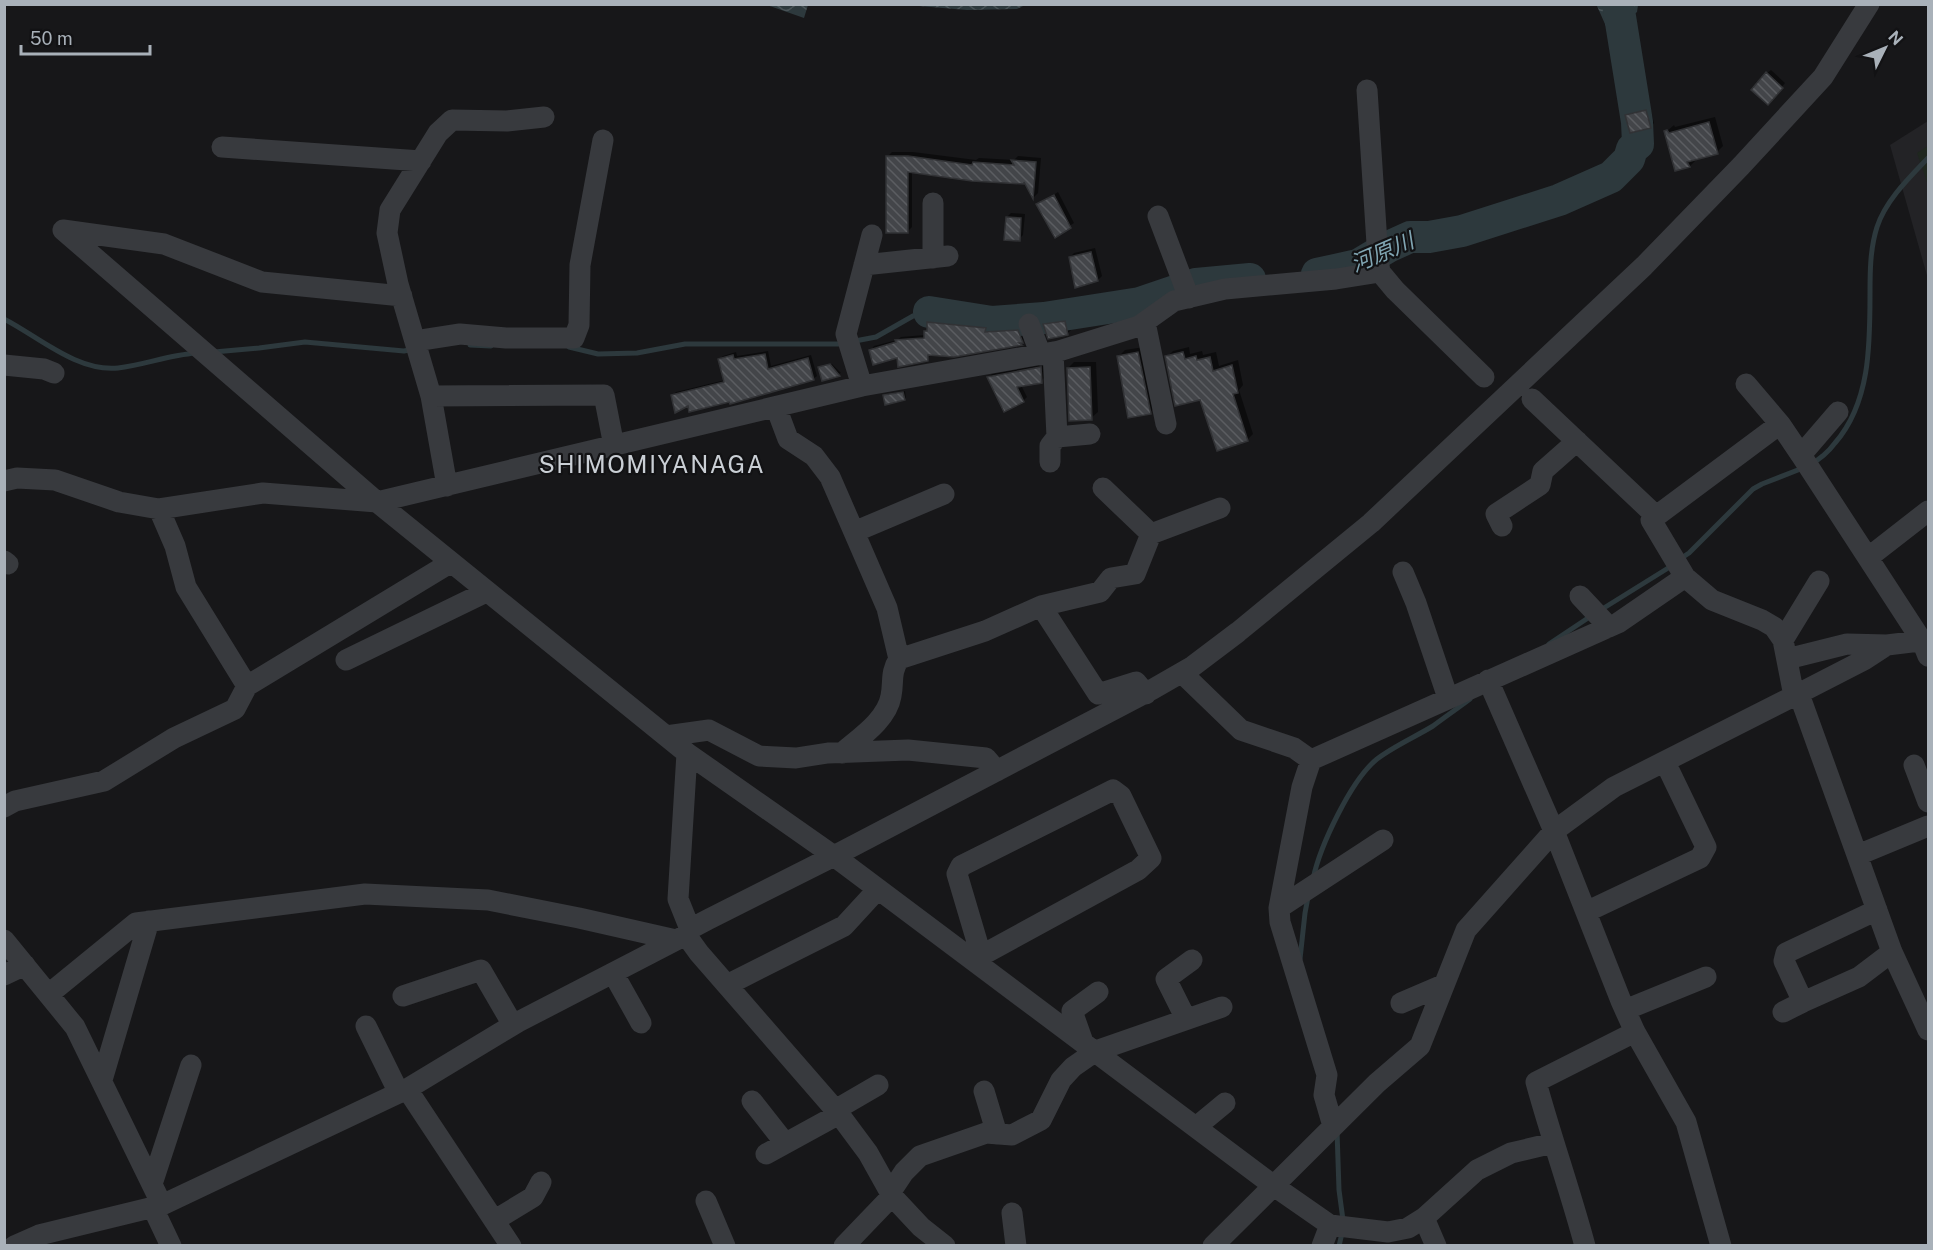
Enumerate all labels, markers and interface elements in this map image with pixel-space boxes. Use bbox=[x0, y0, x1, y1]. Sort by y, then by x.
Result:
scale bar bbox=[21, 18, 150, 56]
north arrow bbox=[1855, 18, 1915, 78]
text: N bbox=[1884, 27, 1907, 49]
text: 50 m bbox=[30, 28, 73, 49]
water label: 河原川 bbox=[1347, 226, 1419, 277]
district label: SHIMOMIYANAGA bbox=[539, 450, 765, 478]

